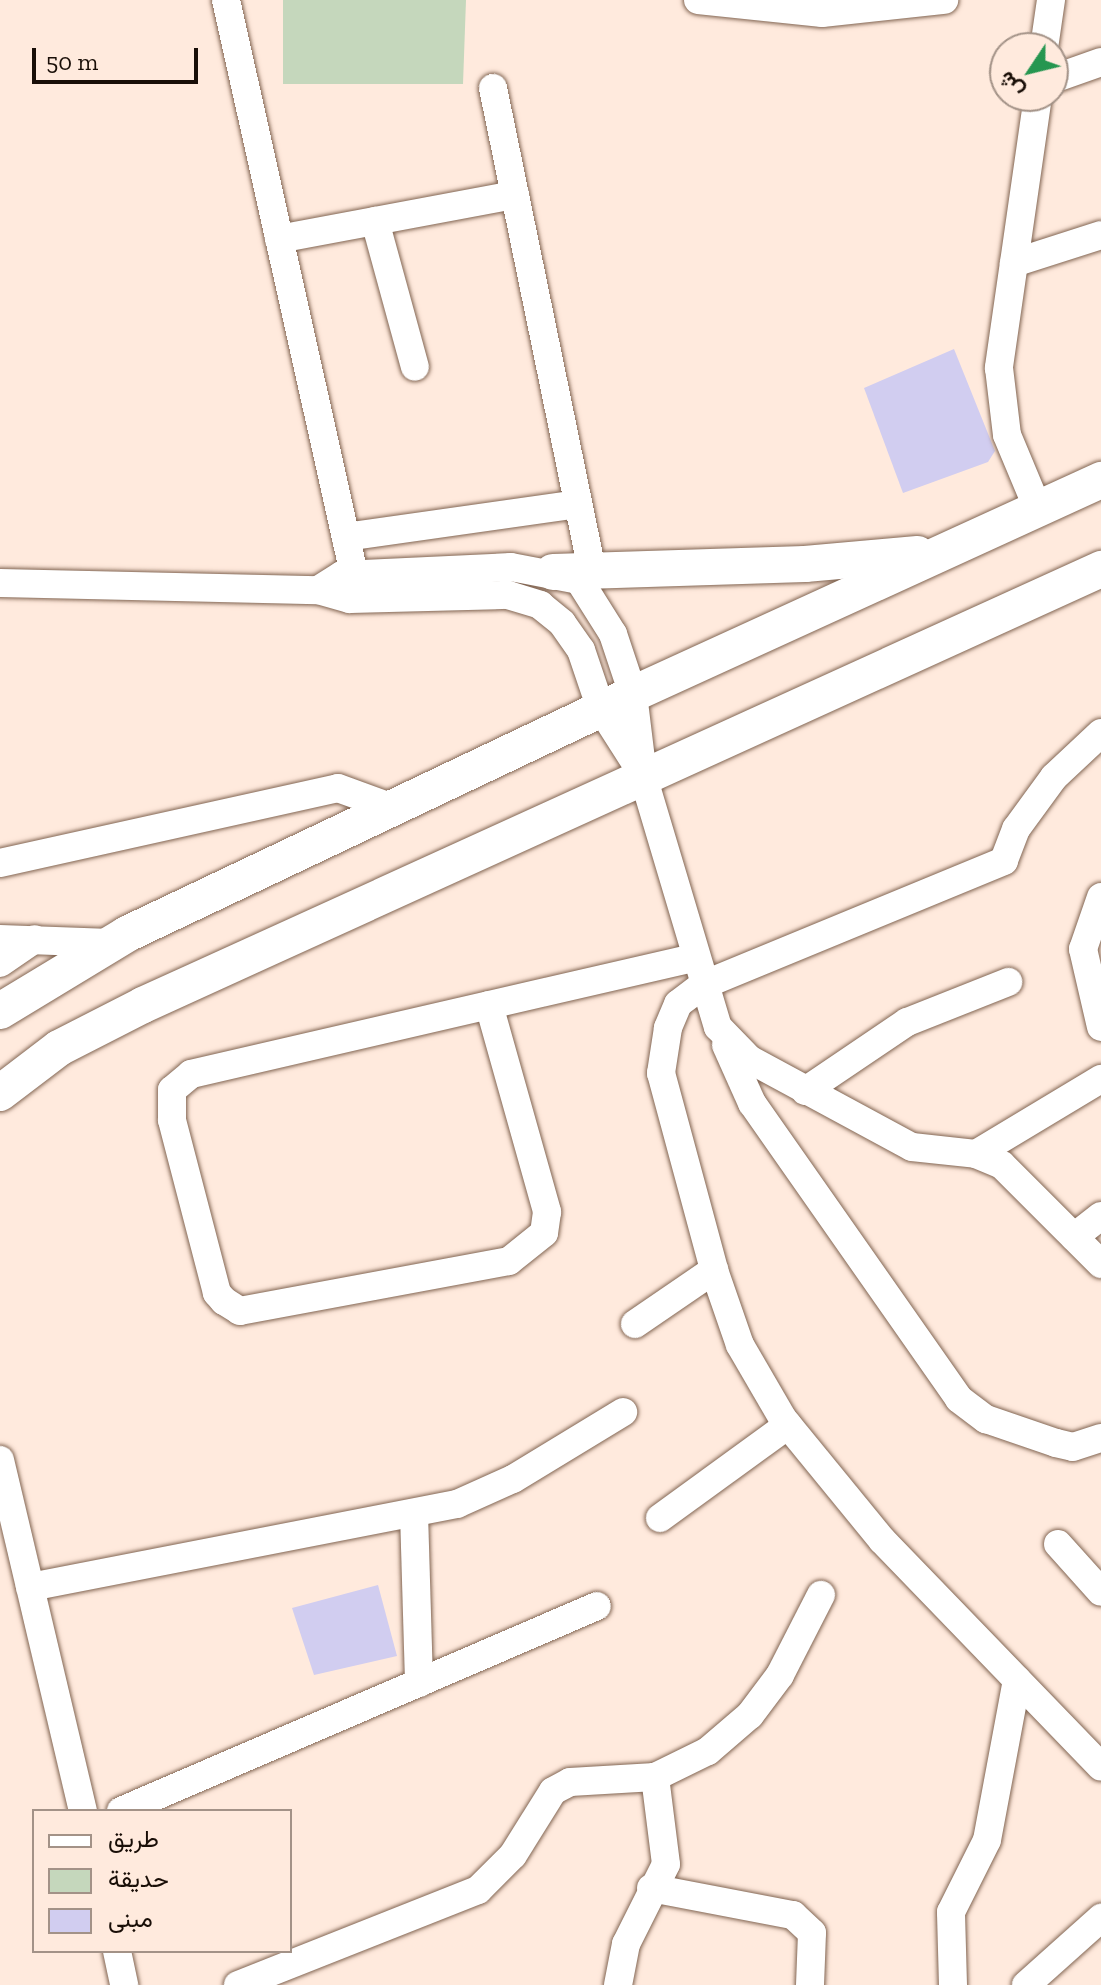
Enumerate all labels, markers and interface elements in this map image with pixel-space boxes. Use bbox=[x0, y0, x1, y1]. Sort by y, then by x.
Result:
scale bar bbox=[36, 32, 202, 82]
north arrow bbox=[989, 32, 1069, 112]
text: 50 m bbox=[46, 47, 98, 76]
text: ش bbox=[992, 66, 1029, 103]
legend bbox=[32, 1809, 292, 1953]
text: طريق bbox=[108, 1824, 159, 1853]
text: حديقة bbox=[108, 1864, 169, 1893]
text: مبنى bbox=[108, 1904, 153, 1933]

